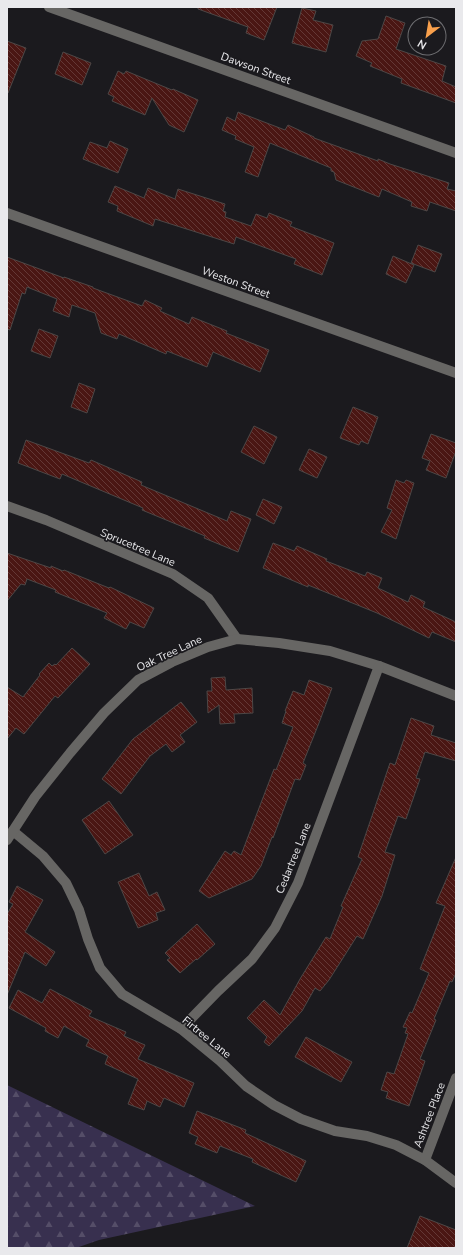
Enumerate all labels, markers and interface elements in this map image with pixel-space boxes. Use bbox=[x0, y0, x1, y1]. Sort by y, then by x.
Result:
north arrow bbox=[407, 16, 447, 56]
text: N bbox=[415, 36, 429, 53]
street label: Dawson Street bbox=[219, 49, 293, 88]
street label: Weston Street bbox=[200, 263, 272, 302]
street label: Sprucetree Lane bbox=[98, 525, 178, 570]
street label: Oak Tree Lane bbox=[134, 632, 205, 675]
street label: Cedartree Lane bbox=[272, 820, 315, 896]
street label: Firtree Lane bbox=[179, 1013, 234, 1062]
street label: Ashtree Place bbox=[410, 1080, 449, 1150]

